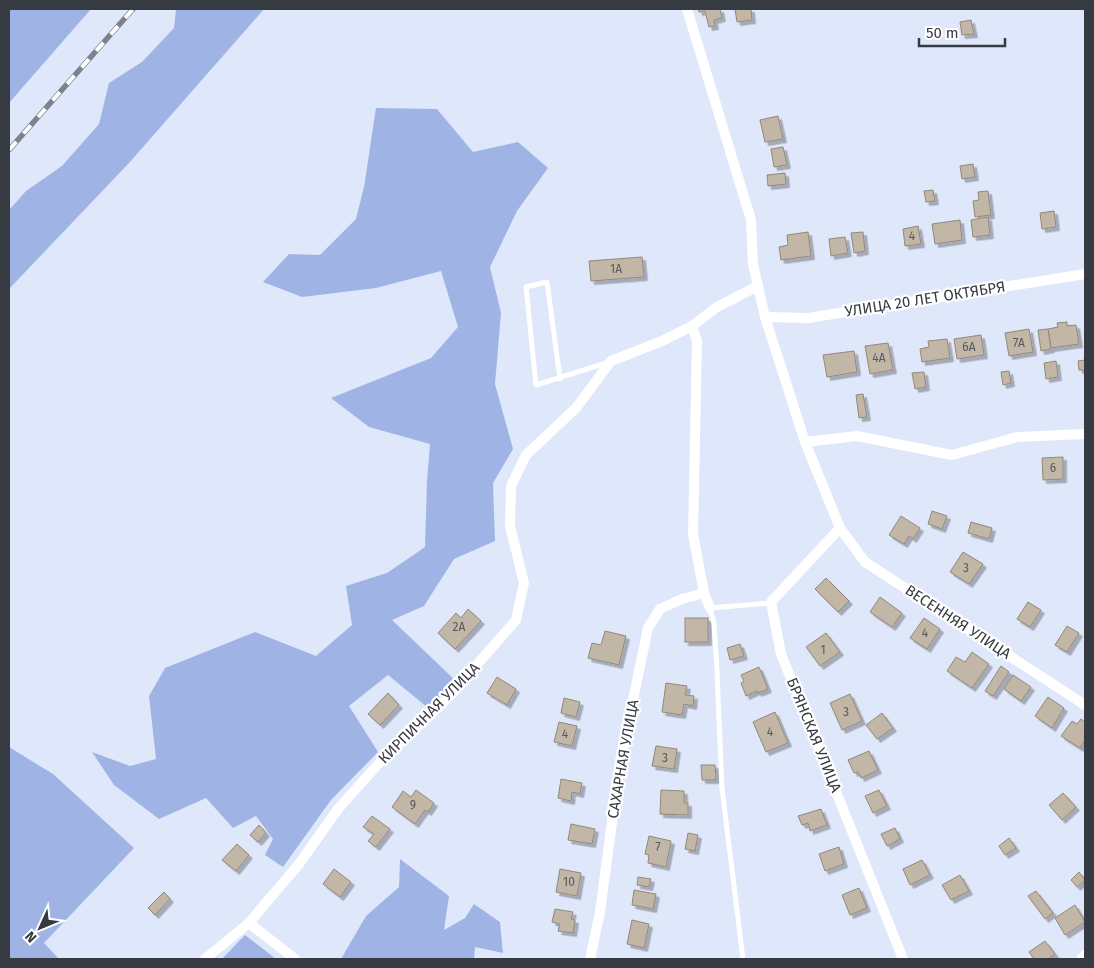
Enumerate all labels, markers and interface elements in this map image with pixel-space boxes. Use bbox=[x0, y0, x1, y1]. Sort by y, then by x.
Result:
scale bar bbox=[919, 15, 1005, 47]
text: 50 m bbox=[926, 24, 959, 42]
house number: 4 bbox=[909, 229, 916, 243]
house number: 1А bbox=[610, 262, 622, 276]
street label: УЛИЦА 20 ЛЕТ ОКТЯБРЯ bbox=[843, 277, 1007, 321]
house number: 7А bbox=[1013, 336, 1025, 350]
house number: 6А bbox=[962, 340, 976, 354]
house number: 4А bbox=[872, 351, 886, 365]
house number: 6 bbox=[1050, 461, 1056, 475]
house number: 3 bbox=[963, 561, 969, 575]
street label: ВЕСЕННЯЯ УЛИЦА bbox=[902, 581, 1015, 663]
house number: 2А bbox=[453, 620, 466, 634]
house number: 4 bbox=[922, 626, 929, 640]
house number: 1 bbox=[820, 643, 826, 657]
street label: КИРПИЧНАЯ УЛИЦА bbox=[375, 658, 484, 767]
street label: БРЯНСКАЯ УЛИЦА bbox=[783, 675, 845, 795]
street label: САХАРНАЯ УЛИЦА bbox=[604, 698, 642, 820]
house number: 3 bbox=[843, 705, 849, 719]
house number: 4 bbox=[767, 725, 774, 739]
house number: 4 bbox=[562, 727, 569, 741]
house number: 3 bbox=[662, 751, 668, 765]
house number: 9 bbox=[410, 798, 416, 812]
house number: 7 bbox=[655, 840, 661, 854]
house number: 10 bbox=[563, 875, 575, 889]
north arrow bbox=[15, 903, 65, 953]
text: N bbox=[22, 927, 40, 946]

